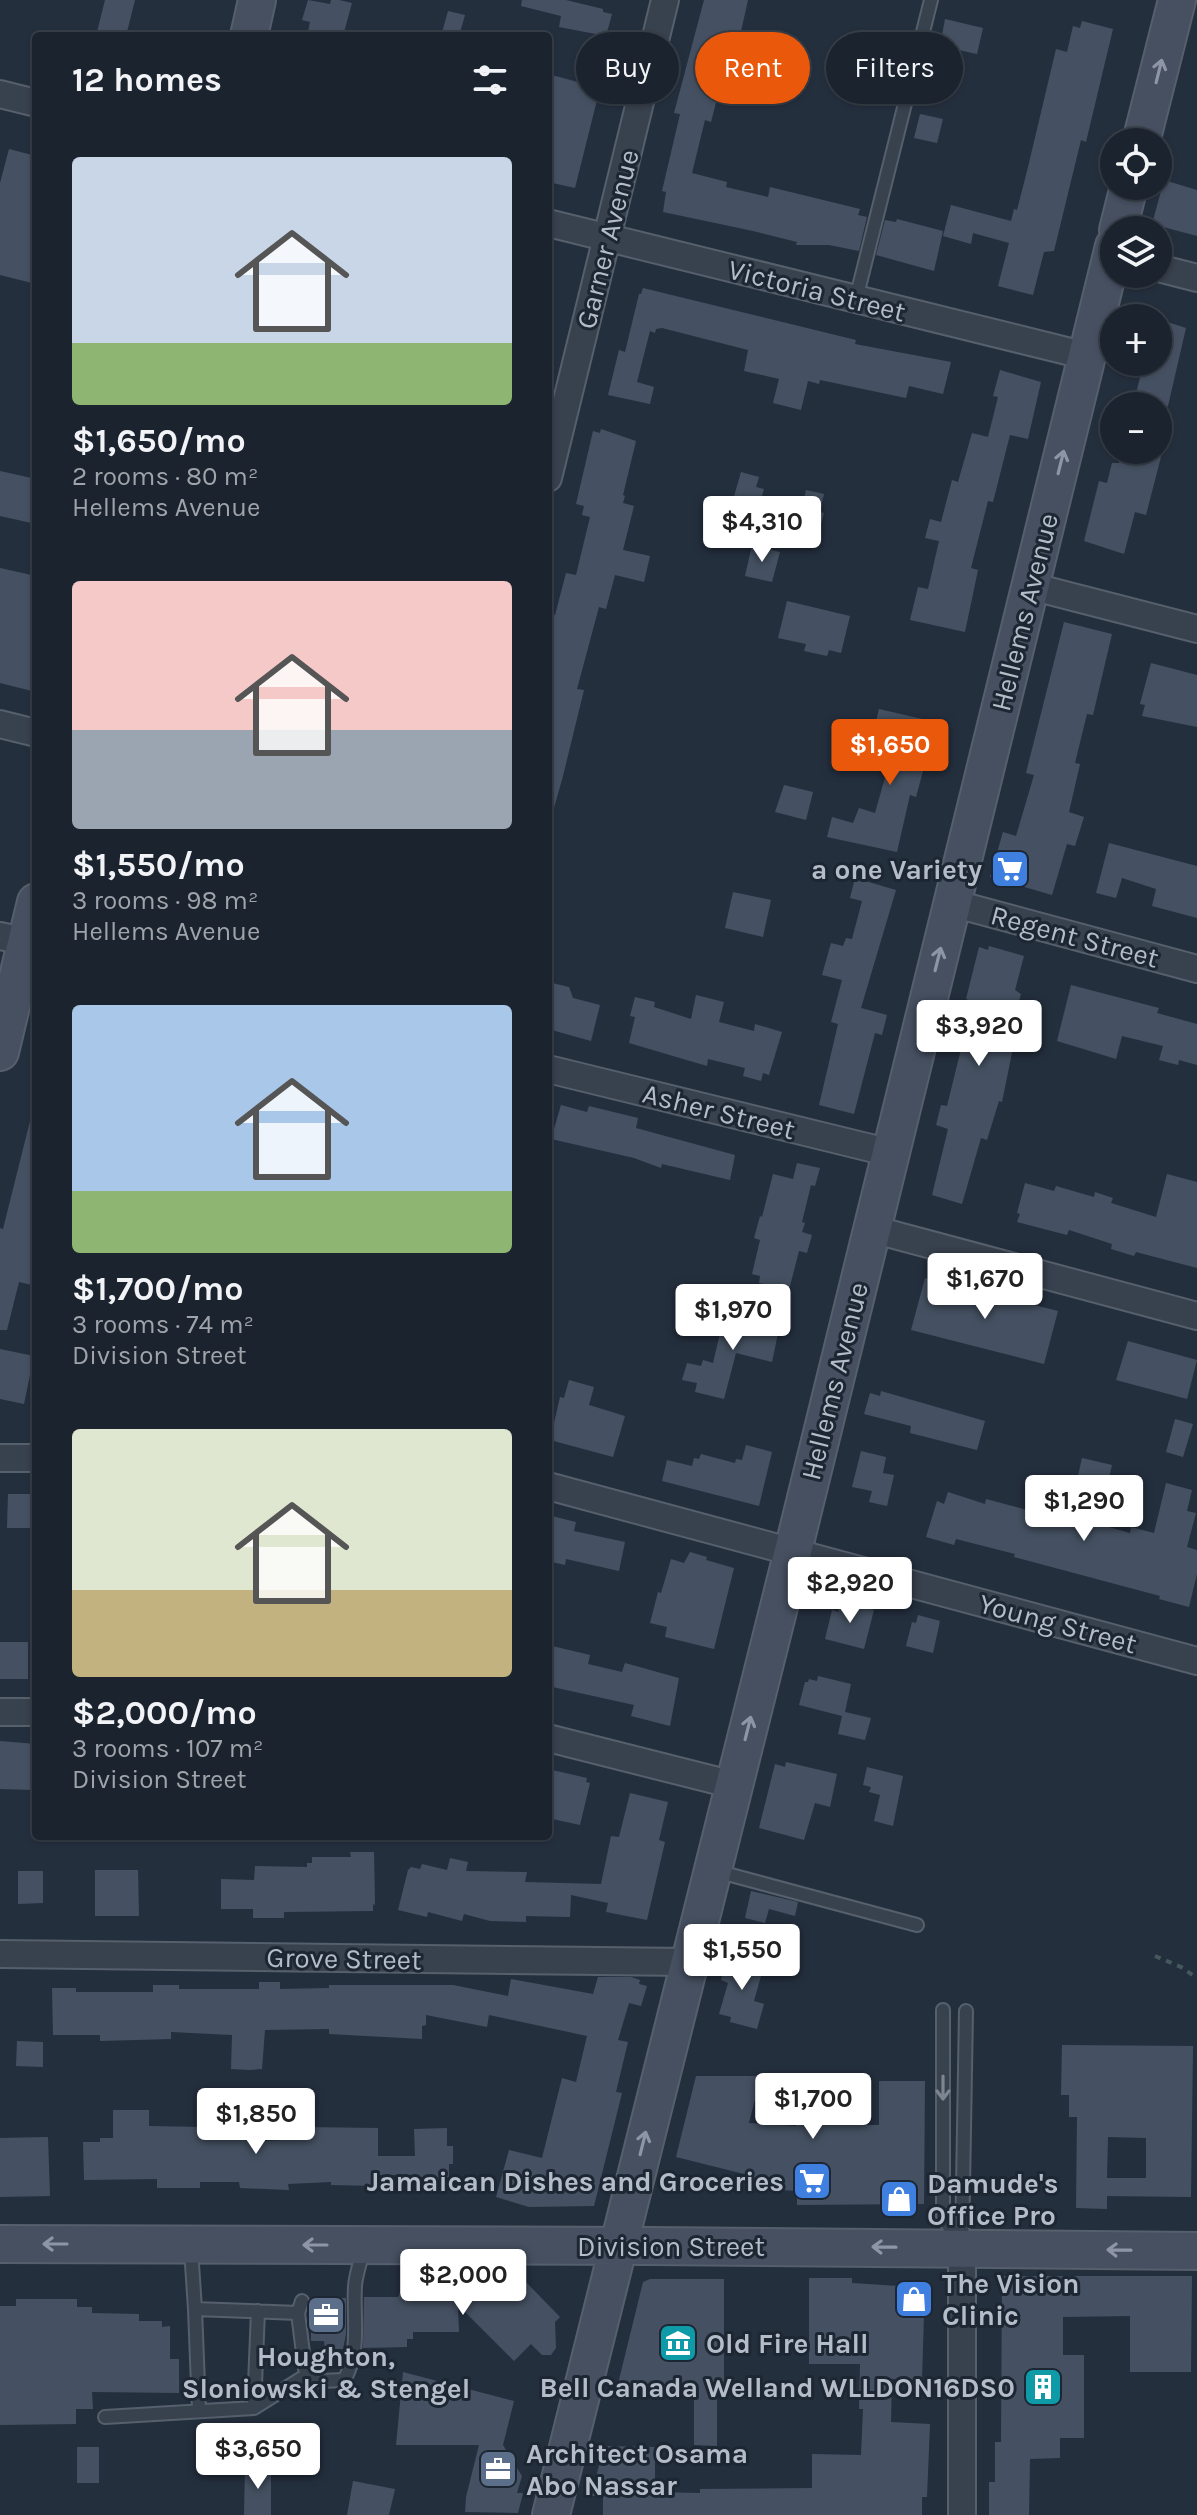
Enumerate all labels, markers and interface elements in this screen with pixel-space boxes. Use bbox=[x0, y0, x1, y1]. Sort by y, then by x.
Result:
chip: Buy bbox=[576, 32, 679, 104]
chip: Rent bbox=[695, 32, 810, 104]
chip: Filters bbox=[826, 32, 963, 104]
icon: filters bbox=[468, 58, 512, 102]
one-way arrow bbox=[1152, 59, 1167, 84]
text: 12 homes bbox=[72, 60, 222, 100]
map controls bbox=[1100, 128, 1172, 464]
button: locate bbox=[1100, 128, 1172, 200]
street label: Garner Avenue bbox=[569, 146, 646, 332]
icon: home bbox=[220, 209, 364, 353]
button: layers bbox=[1100, 216, 1172, 288]
street label: Victoria Street bbox=[725, 252, 909, 328]
button: + bbox=[1100, 304, 1172, 376]
button: − bbox=[1100, 392, 1172, 464]
text: $1,650/mo bbox=[72, 421, 246, 461]
one-way arrow bbox=[1054, 449, 1069, 475]
text: 2 rooms · 80 m² bbox=[72, 461, 258, 492]
text: Hellems Avenue bbox=[72, 492, 260, 523]
pin: $4,310 bbox=[697, 496, 827, 564]
text: $4,310 bbox=[721, 506, 803, 537]
street label: Hellems Avenue bbox=[984, 510, 1065, 715]
icon: home bbox=[220, 633, 364, 777]
pin: $1,650 bbox=[825, 719, 955, 787]
text: $1,650 bbox=[849, 729, 931, 760]
text: $1,550/mo bbox=[72, 845, 245, 885]
supermarket icon: a one Variety bbox=[989, 848, 1031, 890]
place label: a one Variety bbox=[811, 853, 982, 886]
text: 3 rooms · 98 m² bbox=[72, 885, 258, 916]
street label: Regent Street bbox=[987, 898, 1163, 975]
text: Hellems Avenue bbox=[72, 916, 260, 947]
one-way arrow bbox=[932, 947, 947, 972]
pin: $3,920 bbox=[914, 1000, 1044, 1068]
text: $3,920 bbox=[935, 1010, 1023, 1041]
icon: home bbox=[220, 1057, 364, 1201]
street label: Asher Street bbox=[639, 1077, 798, 1146]
pin: $1,670 bbox=[920, 1253, 1050, 1321]
text: $1,670 bbox=[946, 1263, 1024, 1294]
text: $1,700/mo bbox=[72, 1269, 244, 1309]
street label: Hellems Avenue bbox=[794, 1279, 875, 1484]
pin: $1,970 bbox=[668, 1284, 798, 1352]
text: $1,970 bbox=[693, 1294, 773, 1325]
text: 3 rooms · 74 m² bbox=[72, 1309, 254, 1340]
text: Division Street bbox=[72, 1340, 247, 1371]
pin: $1,290 bbox=[1019, 1475, 1149, 1543]
icon: home bbox=[220, 1481, 364, 1625]
text: $1,290 bbox=[1043, 1485, 1125, 1516]
pin: $2,920 bbox=[785, 1557, 915, 1625]
text: $2,920 bbox=[806, 1567, 894, 1598]
street label: Young Street bbox=[975, 1587, 1140, 1660]
text: $2,000/mo bbox=[72, 1693, 257, 1733]
one-way arrow bbox=[742, 1715, 757, 1741]
text: 3 rooms · 107 m² bbox=[72, 1733, 263, 1764]
text: Division Street bbox=[72, 1764, 247, 1795]
pin: $1,550 bbox=[677, 1924, 807, 1992]
text: $1,550 bbox=[702, 1934, 782, 1965]
street label: Grove Street bbox=[266, 1941, 422, 1976]
pin: $1,700 bbox=[748, 2073, 878, 2141]
one-way arrow bbox=[935, 2074, 951, 2101]
text: $1,700 bbox=[773, 2083, 853, 2114]
pin: $1,850 bbox=[191, 2088, 321, 2156]
text: $1,850 bbox=[215, 2098, 297, 2129]
one-way arrow bbox=[637, 2130, 652, 2156]
supermarket icon: Jamaican Dishes and Groceries bbox=[791, 2160, 833, 2202]
place label: Jamaican Dishes and Groceries bbox=[367, 2165, 784, 2198]
place label: Damude's Office Pro bbox=[927, 2167, 1059, 2232]
shop icon: Damude's Office Pro bbox=[878, 2178, 920, 2220]
street label: Division Street bbox=[577, 2230, 765, 2263]
one-way arrow bbox=[42, 2236, 69, 2252]
one-way arrow bbox=[302, 2237, 329, 2253]
one-way arrow bbox=[871, 2240, 898, 2255]
one-way arrow bbox=[1106, 2242, 1133, 2258]
pin: $2,000 bbox=[398, 2249, 528, 2317]
text: $2,000 bbox=[418, 2259, 508, 2290]
place label: The Vision Clinic bbox=[942, 2267, 1080, 2332]
shop icon: The Vision Clinic bbox=[893, 2278, 935, 2320]
office icon: Houghton, Sloniowski & Stengel bbox=[305, 2294, 347, 2336]
museum icon: Old Fire Hall bbox=[657, 2322, 699, 2364]
place label: Old Fire Hall bbox=[706, 2327, 869, 2360]
place label: Houghton, Sloniowski & Stengel bbox=[182, 2340, 470, 2405]
building icon: Bell Canada Welland WLLDON16DS0 bbox=[1022, 2366, 1064, 2408]
place label: Bell Canada Welland WLLDON16DS0 bbox=[540, 2371, 1015, 2404]
pin: $3,650 bbox=[193, 2423, 323, 2491]
text: $3,650 bbox=[214, 2433, 302, 2464]
place label: Architect Osama Abo Nassar bbox=[526, 2437, 748, 2502]
office icon: Architect Osama Abo Nassar bbox=[477, 2448, 519, 2490]

